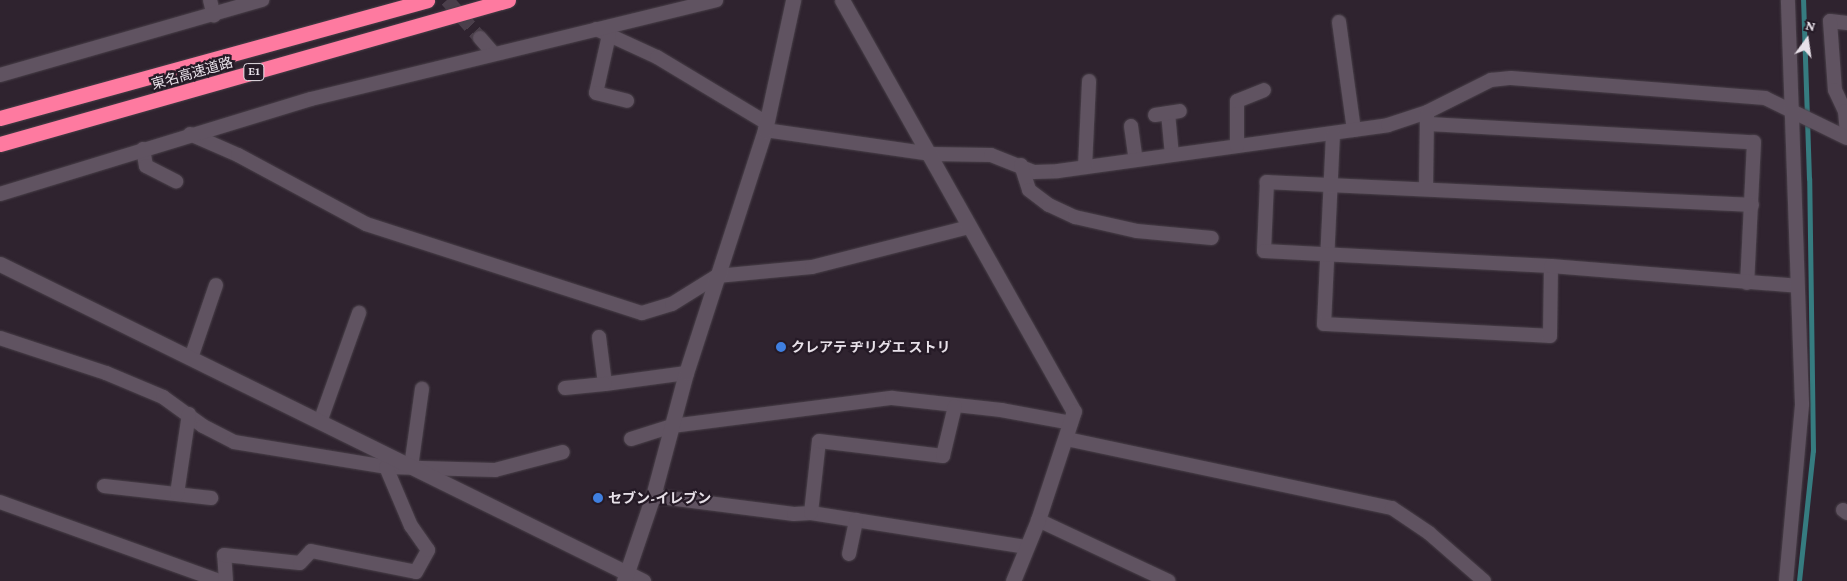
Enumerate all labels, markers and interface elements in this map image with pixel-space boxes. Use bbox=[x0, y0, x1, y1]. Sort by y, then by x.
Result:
north arrow bbox=[1782, 15, 1832, 65]
text: N bbox=[1804, 17, 1817, 34]
street label: 東名高速道路 bbox=[149, 53, 235, 93]
road number: E1 bbox=[243, 62, 265, 82]
place label: クレアテ ヂリグエ ストリ bbox=[791, 339, 950, 355]
marker: クレアテ ヂリグエ ストリ bbox=[775, 341, 787, 353]
place label: セブン-イレブン bbox=[608, 490, 711, 506]
marker: セブン-イレブン bbox=[592, 492, 604, 504]

